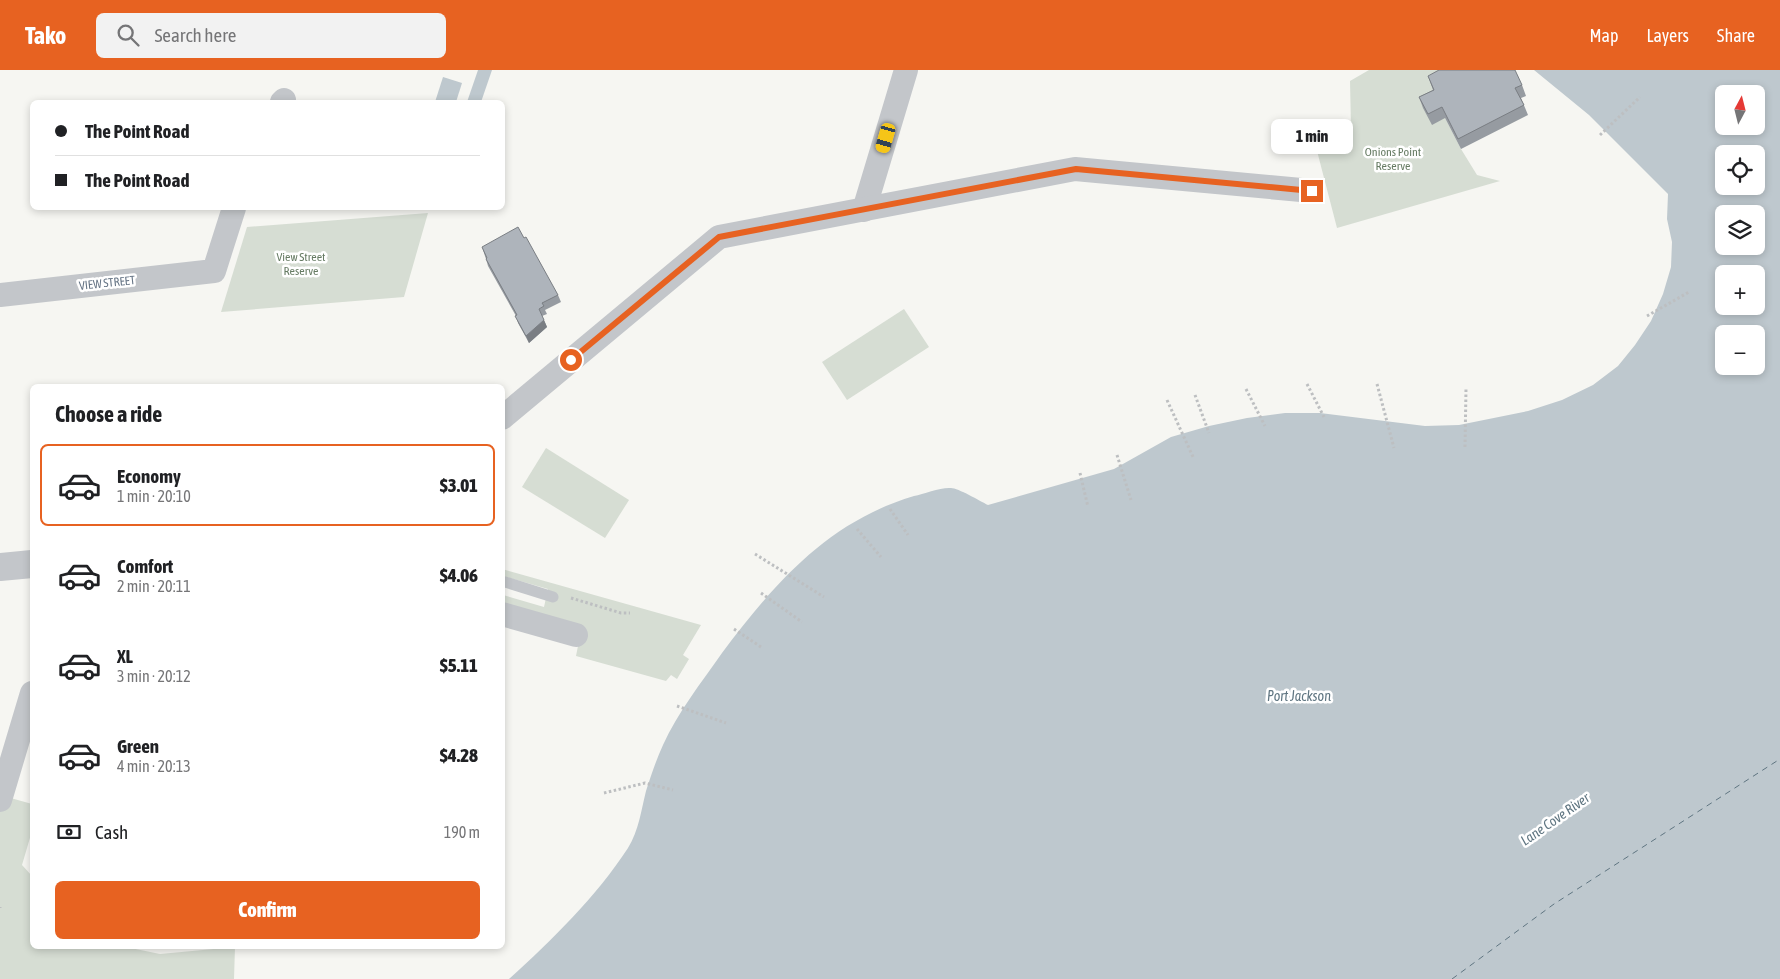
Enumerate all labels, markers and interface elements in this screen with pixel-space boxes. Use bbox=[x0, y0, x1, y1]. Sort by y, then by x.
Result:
search box bbox=[96, 13, 446, 58]
icon: search bbox=[114, 21, 142, 49]
text: Tako bbox=[25, 22, 66, 49]
text: Search here bbox=[154, 24, 236, 46]
text: Map bbox=[1589, 25, 1618, 46]
text: Layers bbox=[1646, 25, 1689, 46]
text: Share bbox=[1717, 25, 1755, 46]
north arrow bbox=[1715, 85, 1765, 135]
map controls bbox=[1715, 85, 1765, 375]
callout: 1 min bbox=[1271, 118, 1353, 154]
text: The Point Road bbox=[85, 120, 189, 142]
car bbox=[874, 122, 897, 154]
text: 1 min bbox=[1296, 127, 1328, 145]
park label: Onions Point Reserve bbox=[1365, 145, 1422, 173]
button: locate bbox=[1715, 145, 1765, 195]
text: The Point Road bbox=[85, 169, 189, 191]
route end bbox=[1301, 180, 1323, 202]
button: layers bbox=[1715, 205, 1765, 255]
park label: View Street Reserve bbox=[276, 250, 326, 278]
button: + bbox=[1715, 265, 1765, 315]
street label: VIEW STREET bbox=[78, 273, 136, 293]
button: − bbox=[1715, 325, 1765, 375]
route start bbox=[560, 349, 582, 371]
text: Choose a ride bbox=[55, 401, 162, 427]
icon: car bbox=[57, 463, 102, 508]
text: Economy bbox=[117, 465, 181, 487]
text: $3.01 bbox=[440, 474, 478, 496]
text: 1 min · 20:10 bbox=[117, 487, 191, 505]
icon: car bbox=[57, 553, 102, 598]
text: Comfort bbox=[117, 555, 173, 577]
text: $4.06 bbox=[440, 564, 478, 586]
text: 2 min · 20:11 bbox=[117, 577, 191, 595]
icon: car bbox=[57, 643, 102, 688]
text: XL bbox=[117, 645, 133, 667]
text: $5.11 bbox=[440, 654, 478, 676]
text: 3 min · 20:12 bbox=[117, 667, 191, 685]
water label: Port Jackson bbox=[1267, 688, 1331, 704]
icon: car bbox=[57, 733, 102, 778]
text: Green bbox=[117, 735, 159, 757]
text: $4.28 bbox=[440, 744, 478, 766]
text: 4 min · 20:13 bbox=[117, 757, 191, 775]
water label: Lane Cove River bbox=[1518, 789, 1593, 848]
icon: cash bbox=[55, 818, 83, 846]
text: Cash bbox=[95, 821, 128, 843]
text: 190 m bbox=[444, 823, 480, 841]
button: Confirm bbox=[55, 881, 480, 939]

